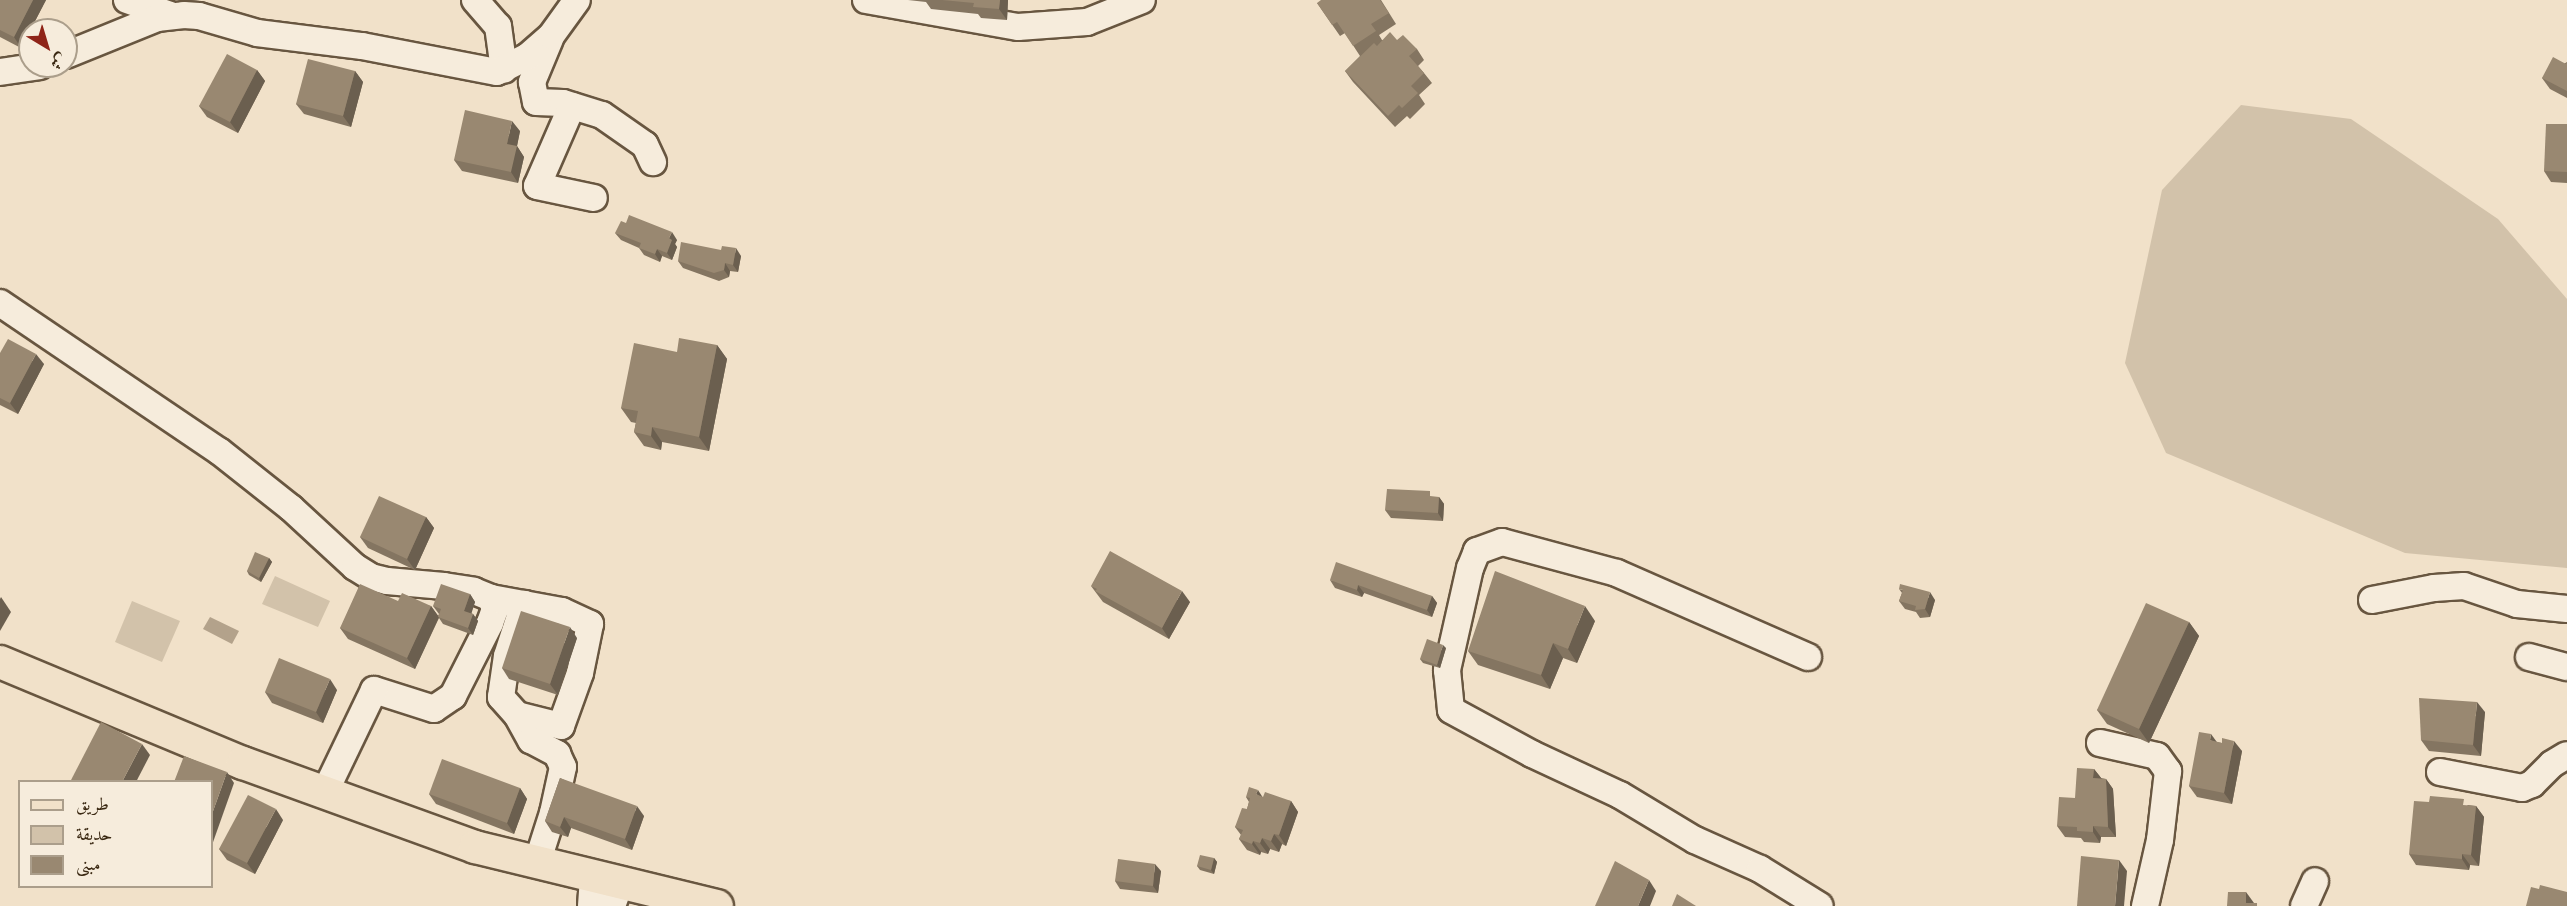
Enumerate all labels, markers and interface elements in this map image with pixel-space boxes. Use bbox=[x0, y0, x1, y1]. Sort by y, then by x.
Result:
north arrow bbox=[18, 18, 78, 78]
text: ش bbox=[45, 47, 71, 74]
legend bbox=[18, 780, 213, 888]
text: طريق bbox=[76, 793, 109, 818]
text: حديقة bbox=[76, 823, 112, 848]
text: مبنى bbox=[76, 853, 101, 878]

